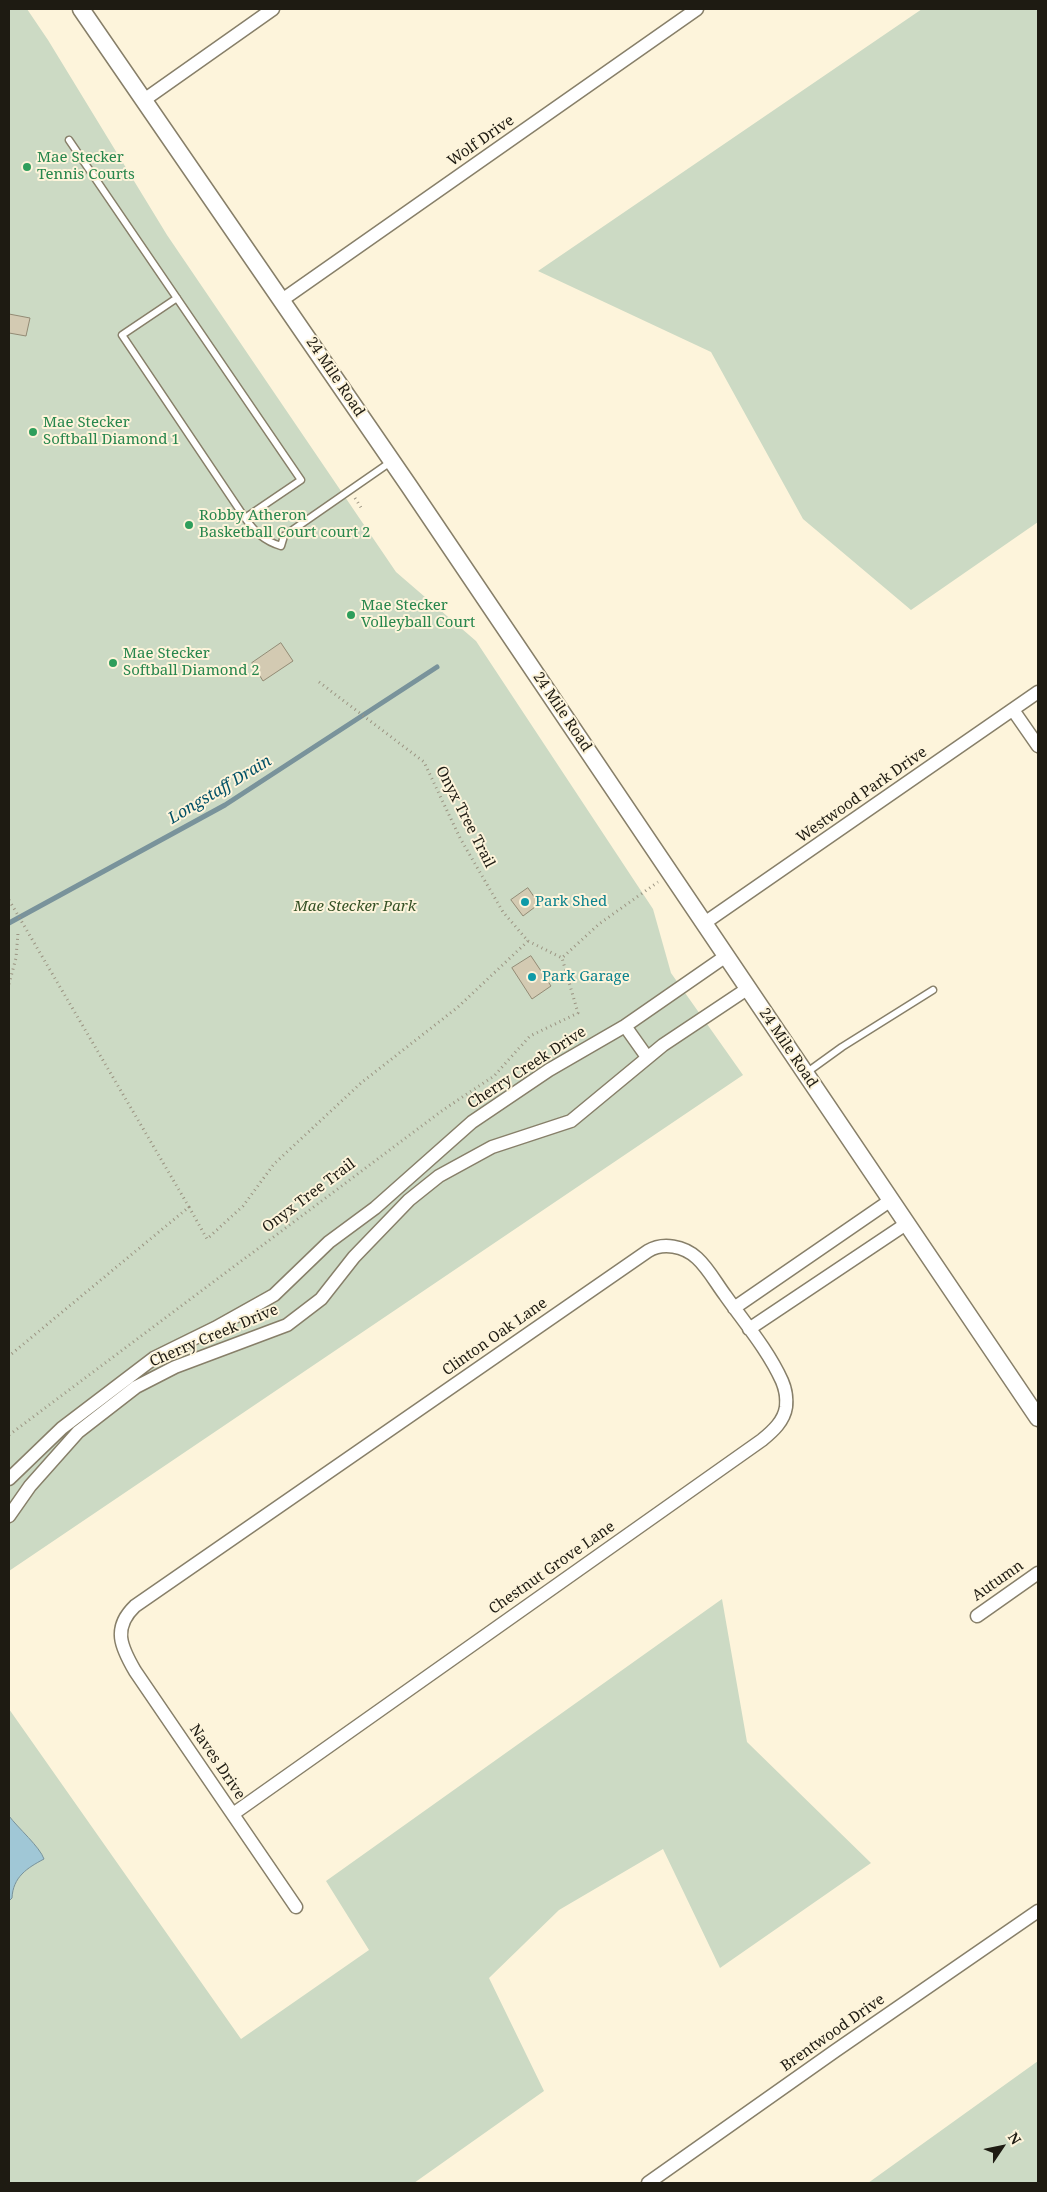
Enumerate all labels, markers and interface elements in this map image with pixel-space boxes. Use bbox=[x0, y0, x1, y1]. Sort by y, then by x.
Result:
street label: Wolf Drive bbox=[444, 112, 518, 170]
place label: Mae Stecker Tennis Courts bbox=[37, 149, 135, 184]
marker: Mae Stecker Tennis Courts bbox=[21, 161, 33, 173]
street label: 24 Mile Road bbox=[302, 334, 368, 420]
place label: Mae Stecker Softball Diamond 1 bbox=[43, 414, 180, 449]
marker: Mae Stecker Softball Diamond 1 bbox=[27, 426, 39, 438]
place label: Robby Atheron Basketball Court court 2 bbox=[199, 507, 370, 542]
marker: Robby Atheron Basketball Court court 2 bbox=[183, 519, 195, 531]
place label: Mae Stecker Volleyball Court bbox=[361, 597, 475, 632]
marker: Mae Stecker Volleyball Court bbox=[345, 609, 357, 621]
place label: Mae Stecker Softball Diamond 2 bbox=[123, 645, 260, 680]
marker: Mae Stecker Softball Diamond 2 bbox=[107, 657, 119, 669]
street label: 24 Mile Road bbox=[529, 669, 595, 755]
street label: Westwood Park Drive bbox=[793, 743, 931, 847]
water label: Longstaff Drain bbox=[165, 752, 275, 828]
street label: Onyx Tree Trail bbox=[432, 763, 498, 871]
place label: Park Shed bbox=[535, 893, 607, 911]
marker: Park Shed bbox=[519, 896, 531, 908]
park label: Mae Stecker Park bbox=[294, 898, 416, 916]
place label: Park Garage bbox=[542, 968, 630, 986]
marker: Park Garage bbox=[526, 971, 538, 983]
street label: 24 Mile Road bbox=[755, 1005, 821, 1091]
street label: Cherry Creek Drive bbox=[464, 1023, 590, 1113]
street label: Onyx Tree Trail bbox=[259, 1155, 359, 1237]
street label: Clinton Oak Lane bbox=[439, 1294, 551, 1380]
street label: Cherry Creek Drive bbox=[147, 1301, 281, 1371]
street label: Chestnut Grove Lane bbox=[486, 1518, 618, 1618]
street label: Autumn bbox=[969, 1557, 1027, 1605]
street label: Naves Drive bbox=[185, 1721, 249, 1803]
street label: Brentwood Drive bbox=[778, 1990, 888, 2076]
north arrow bbox=[977, 2122, 1027, 2172]
text: N bbox=[1004, 2128, 1026, 2148]

